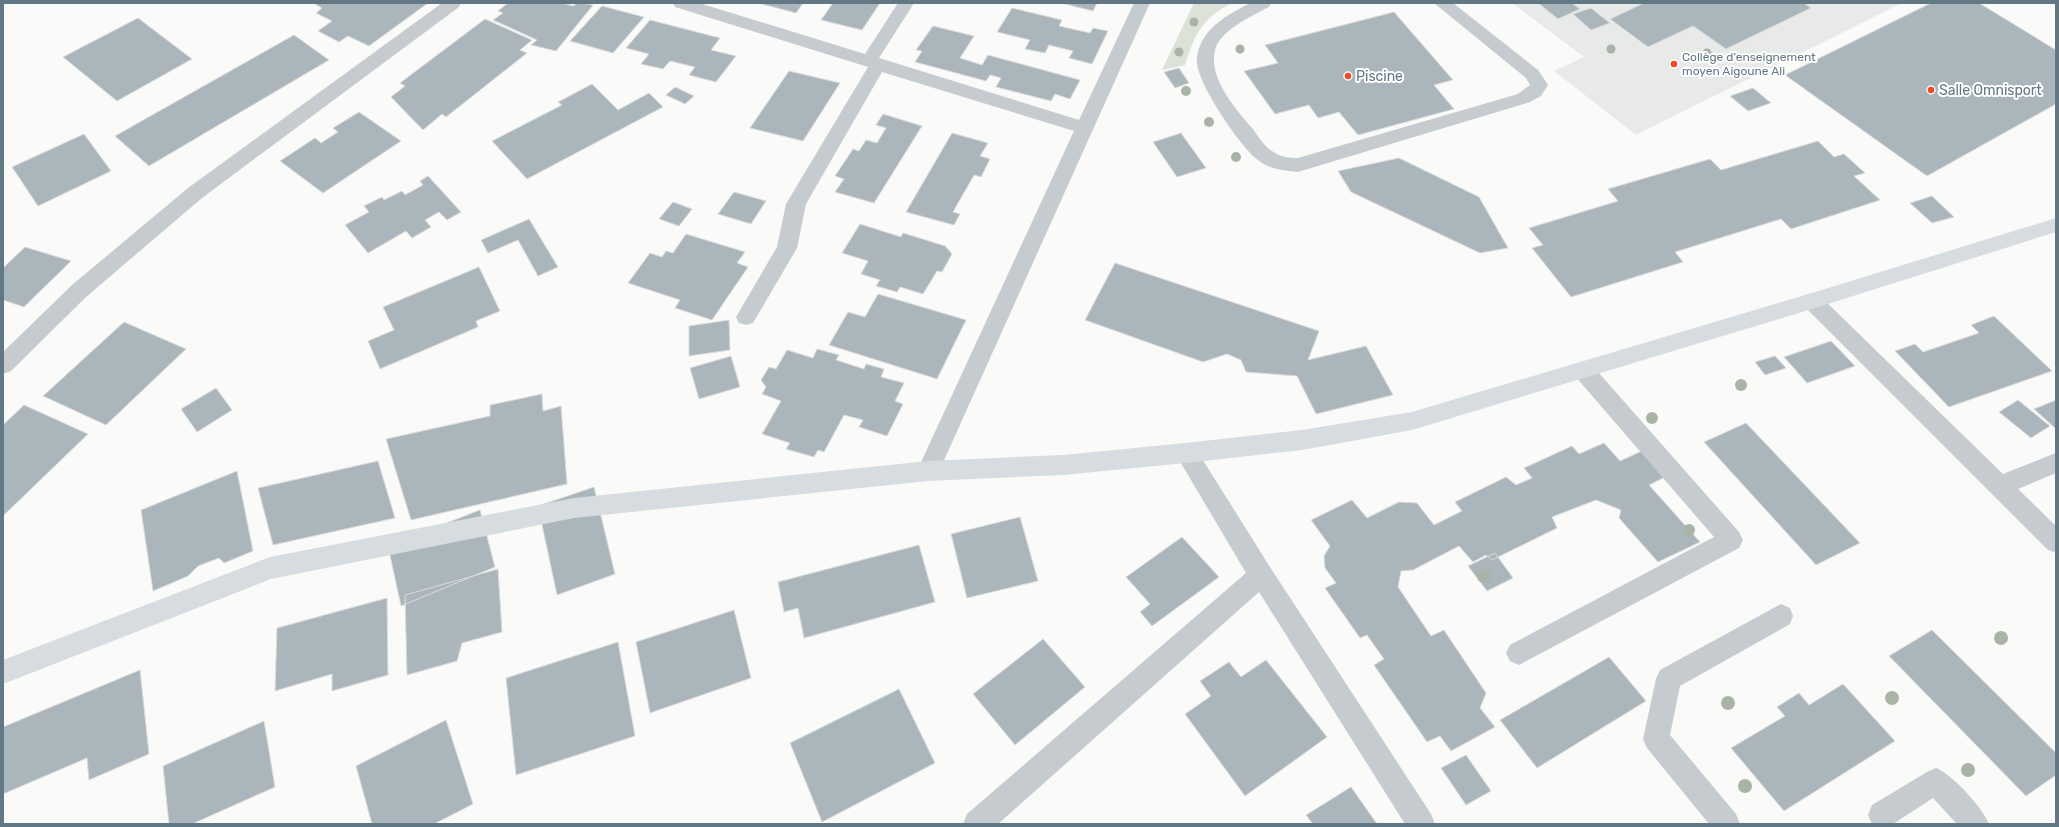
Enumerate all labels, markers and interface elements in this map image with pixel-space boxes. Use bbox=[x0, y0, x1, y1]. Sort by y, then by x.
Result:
place label: Collège d'enseignement moyen Aigoune Ali bbox=[1682, 50, 1816, 78]
marker: Collège d'enseignement moyen Aigoune Ali bbox=[1669, 59, 1679, 69]
place label: Piscine bbox=[1356, 68, 1403, 85]
marker: Piscine bbox=[1343, 71, 1353, 81]
place label: Salle Omnisport bbox=[1939, 82, 2042, 99]
marker: Salle Omnisport bbox=[1926, 85, 1936, 95]

